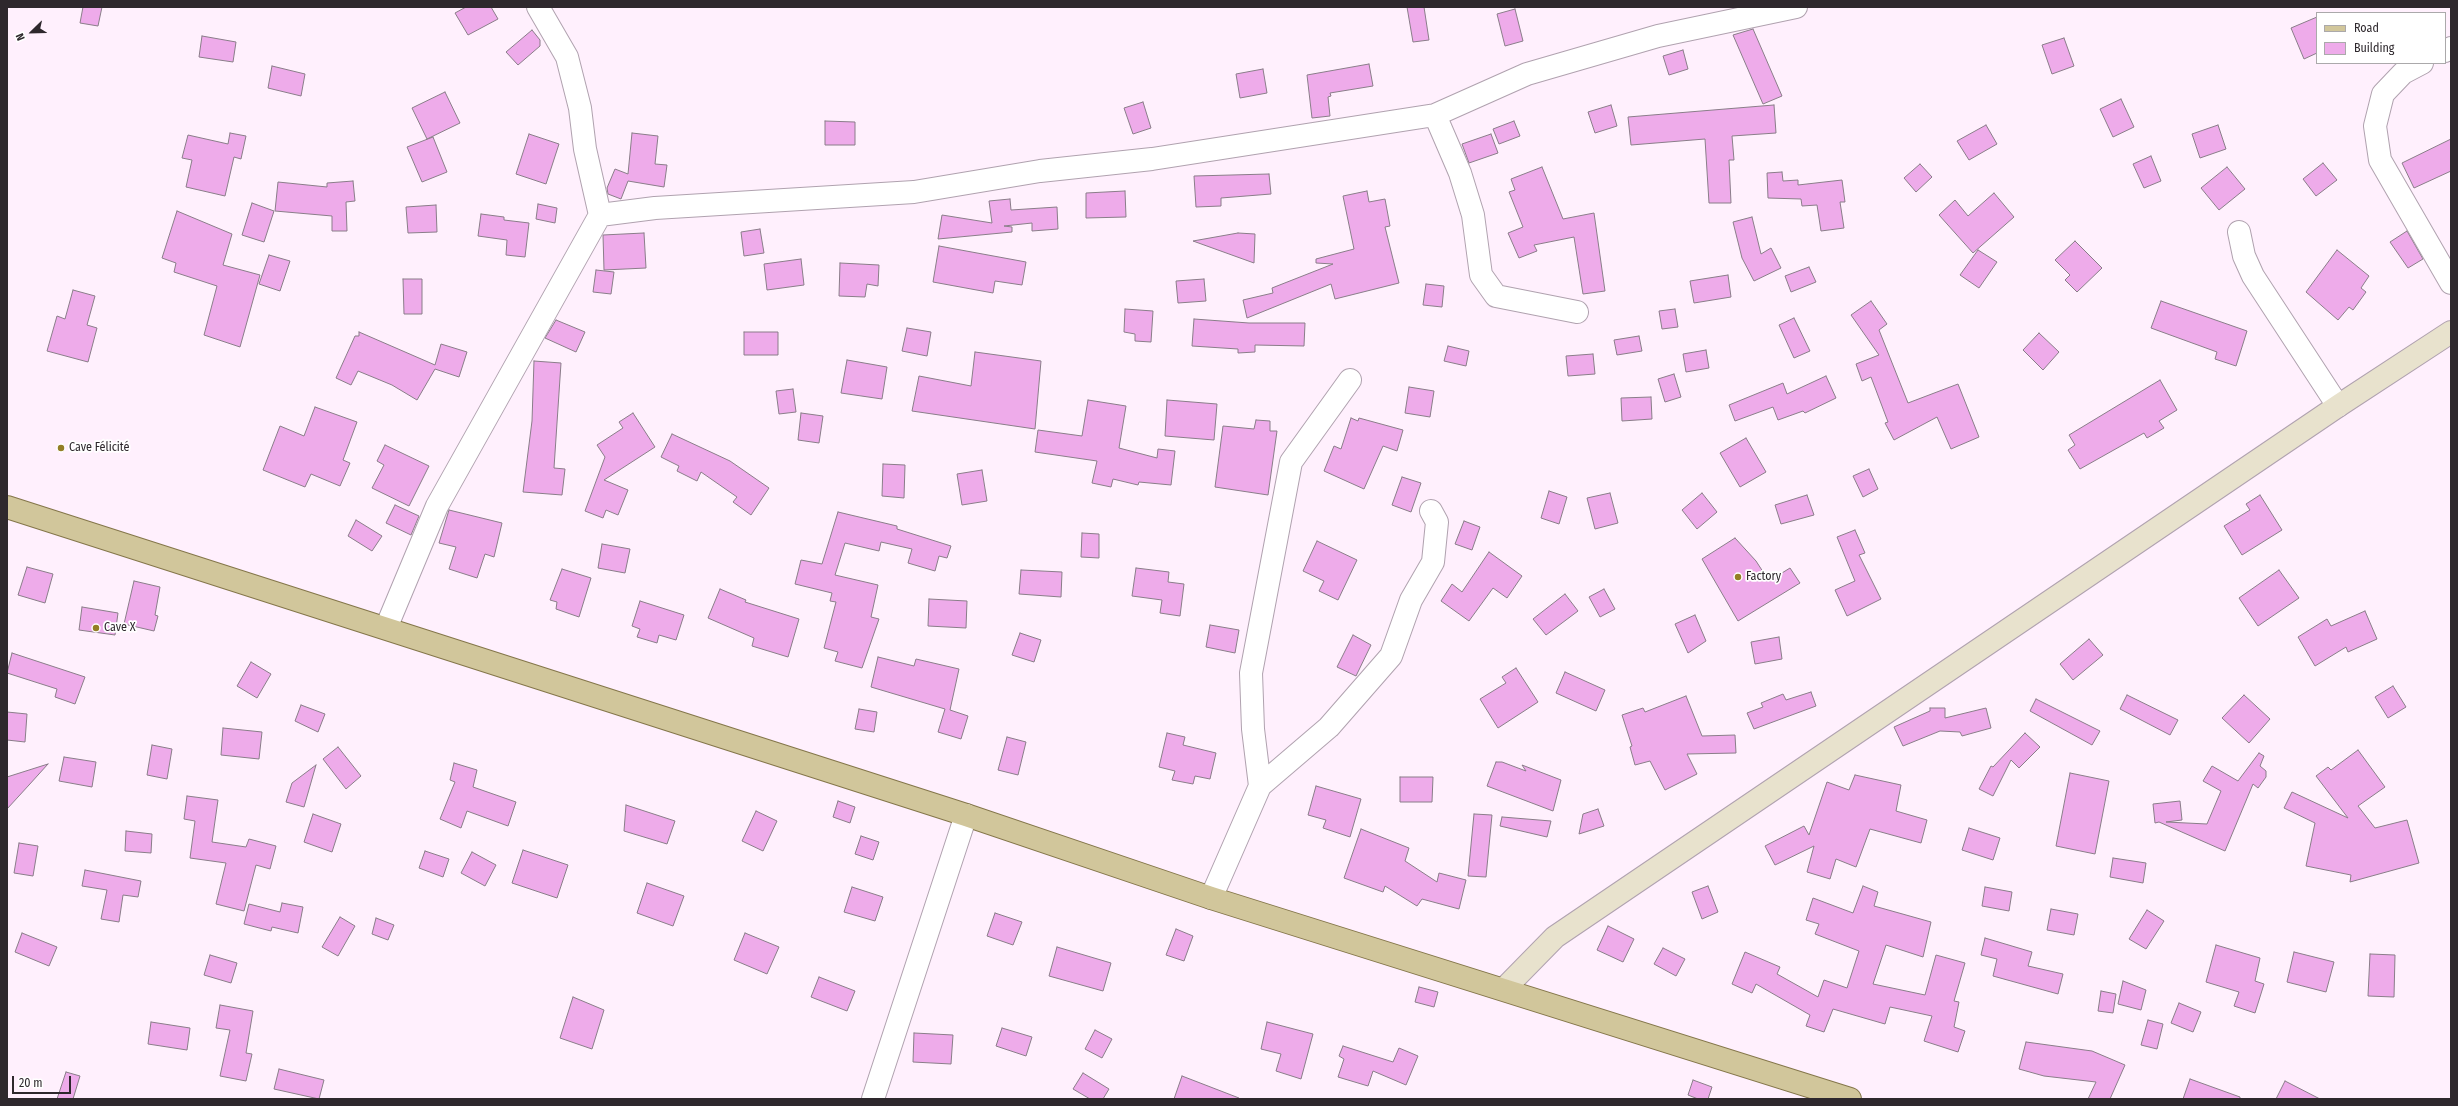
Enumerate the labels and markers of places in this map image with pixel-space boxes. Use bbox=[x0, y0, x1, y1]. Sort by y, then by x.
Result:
place label: Cave Félicité bbox=[69, 441, 130, 455]
marker: Cave Félicité bbox=[56, 443, 66, 453]
place label: Factory bbox=[1746, 570, 1781, 584]
marker: Factory bbox=[1733, 572, 1743, 582]
place label: Cave X bbox=[104, 621, 136, 635]
marker: Cave X bbox=[91, 623, 101, 633]

